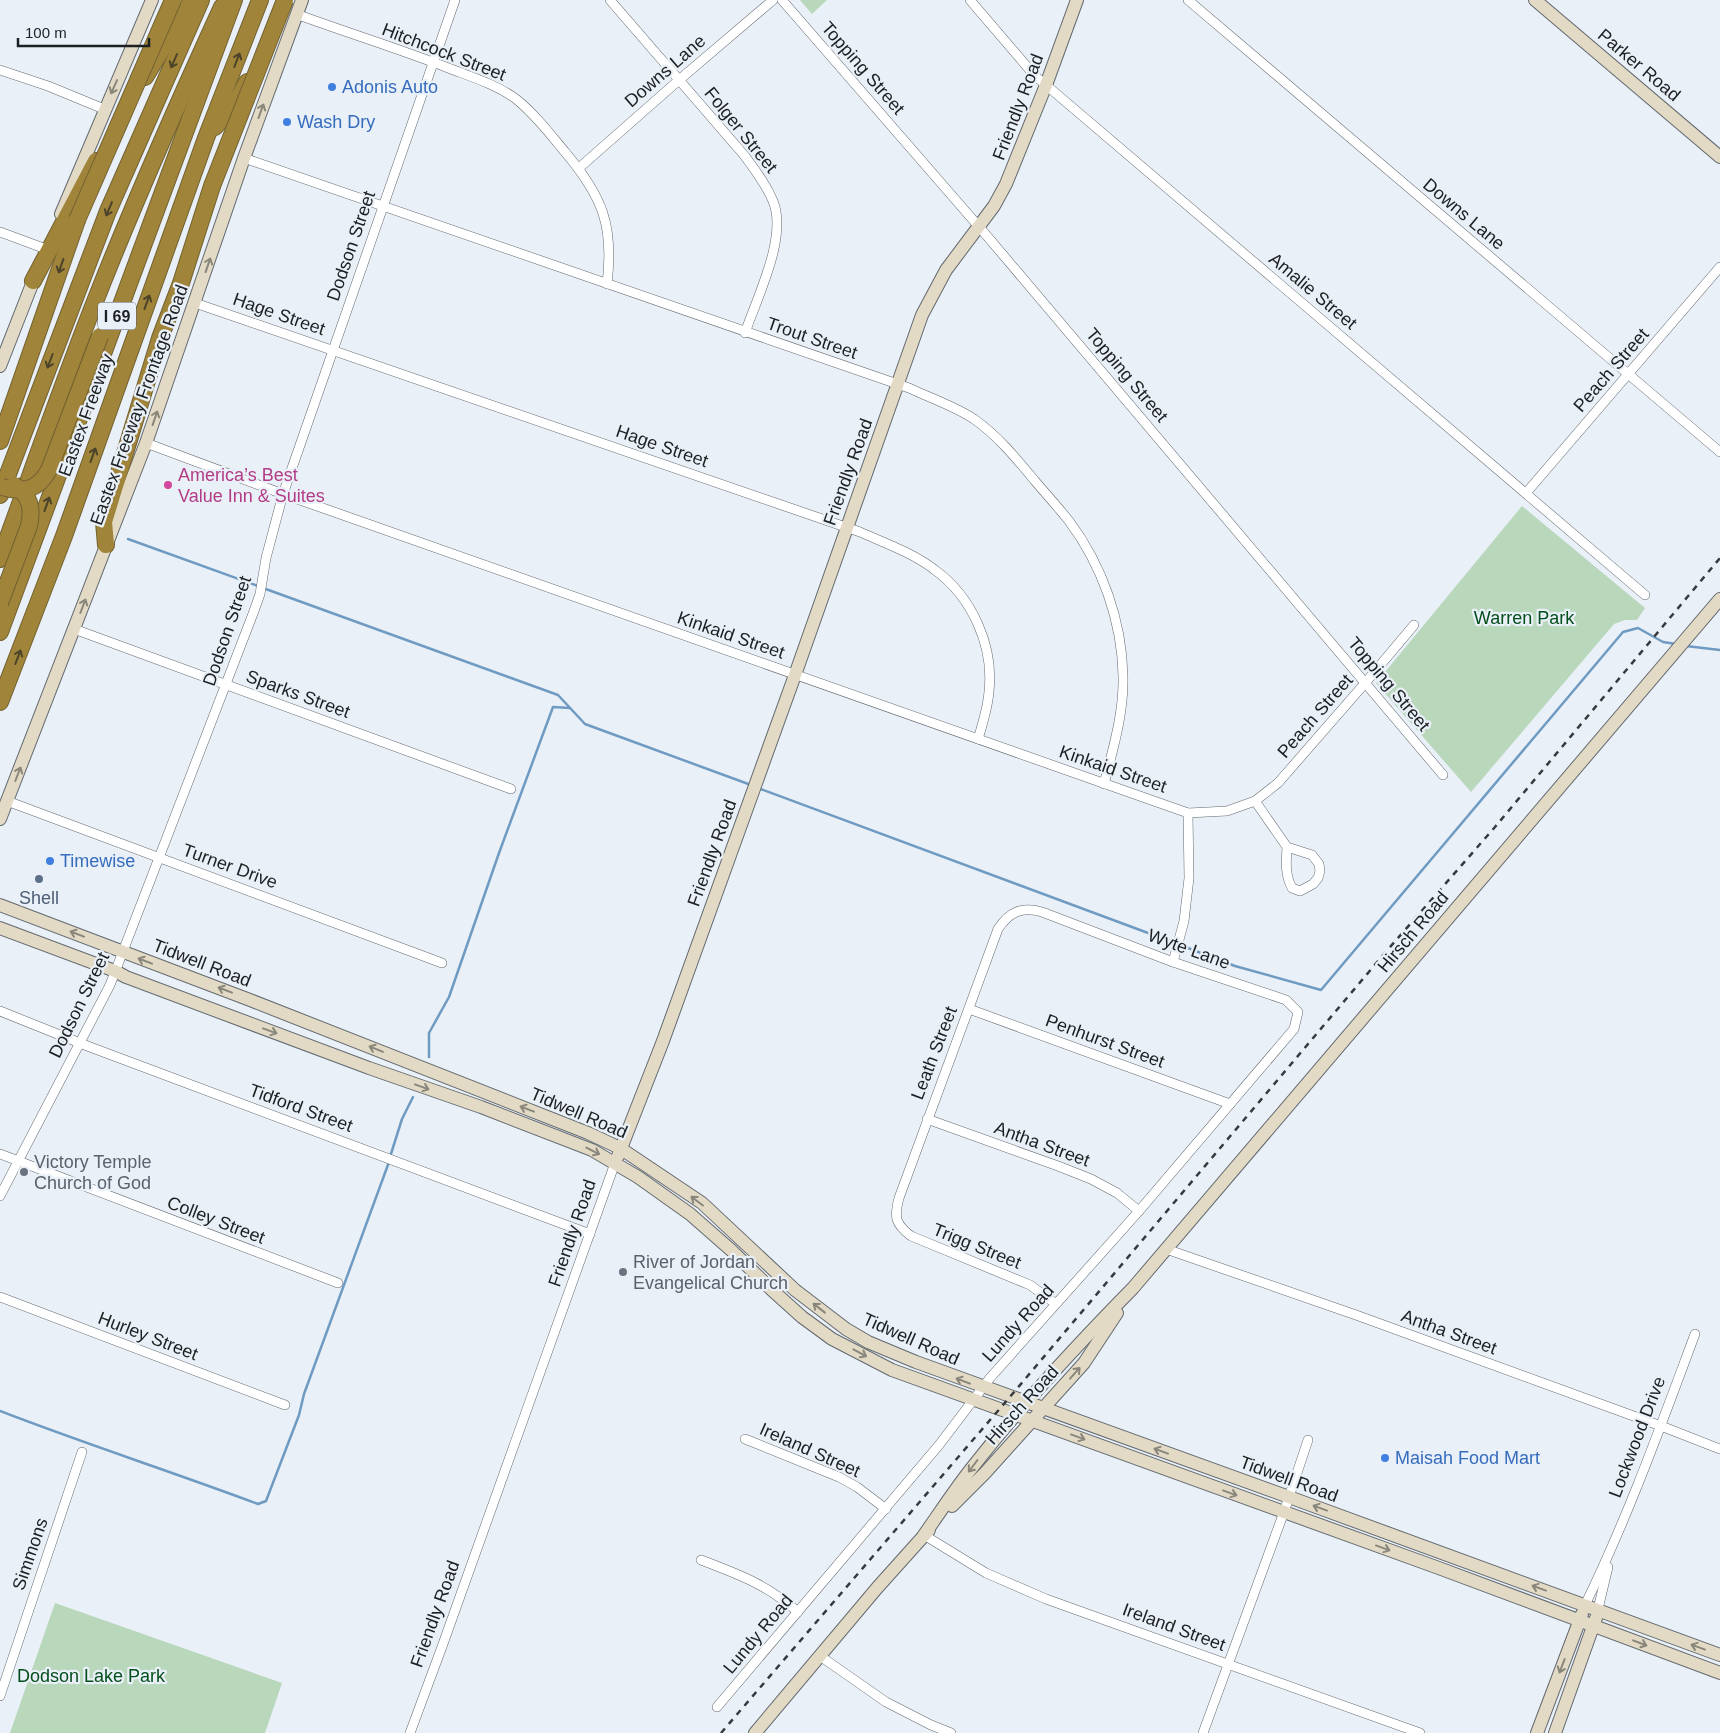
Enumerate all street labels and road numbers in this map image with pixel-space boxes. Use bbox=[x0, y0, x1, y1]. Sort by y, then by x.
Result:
street label: Topping Street bbox=[817, 18, 909, 118]
street label: Hitchcock Street bbox=[379, 19, 509, 85]
street label: Parker Road bbox=[1594, 25, 1684, 105]
street label: Downs Lane bbox=[621, 31, 709, 111]
street label: Friendly Road bbox=[989, 51, 1047, 163]
street label: Folger Street bbox=[700, 83, 782, 177]
street label: Downs Lane bbox=[1419, 174, 1509, 254]
street label: Dodson Street bbox=[323, 188, 379, 304]
street label: Amalie Street bbox=[1265, 249, 1361, 333]
street label: Eastex Freeway Frontage Road bbox=[85, 282, 193, 528]
street label: Hage Street bbox=[230, 289, 328, 339]
road number: I 69 bbox=[98, 302, 136, 330]
street label: Trout Street bbox=[764, 313, 860, 363]
street label: Topping Street bbox=[1082, 324, 1172, 426]
street label: Peach Street bbox=[1569, 324, 1653, 416]
street label: Eastex Freeway bbox=[54, 351, 118, 479]
street label: Friendly Road bbox=[819, 416, 877, 528]
street label: Hage Street bbox=[613, 421, 711, 471]
street label: Dodson Street bbox=[199, 573, 255, 689]
street label: Kinkaid Street bbox=[675, 607, 787, 663]
street label: Topping Street bbox=[1344, 633, 1434, 735]
street label: Sparks Street bbox=[243, 666, 353, 722]
street label: Peach Street bbox=[1273, 670, 1357, 762]
street label: Kinkaid Street bbox=[1057, 741, 1169, 797]
street label: Friendly Road bbox=[683, 797, 741, 909]
street label: Turner Drive bbox=[180, 840, 280, 892]
street label: Hirsch Road bbox=[1374, 888, 1452, 976]
street label: Wyte Lane bbox=[1145, 925, 1233, 973]
street label: Tidwell Road bbox=[150, 935, 254, 991]
street label: Dodson Street bbox=[45, 949, 113, 1061]
street label: Leath Street bbox=[907, 1004, 961, 1102]
street label: Penhurst Street bbox=[1043, 1010, 1167, 1072]
street label: Tidford Street bbox=[247, 1080, 355, 1136]
street label: Tidwell Road bbox=[528, 1084, 630, 1142]
street label: Antha Street bbox=[992, 1117, 1092, 1171]
street label: Friendly Road bbox=[544, 1177, 600, 1289]
street label: Colley Street bbox=[164, 1192, 268, 1248]
street label: Trigg Street bbox=[930, 1219, 1024, 1273]
street label: Lundy Road bbox=[978, 1280, 1058, 1366]
street label: Antha Street bbox=[1399, 1305, 1499, 1359]
street label: Hurley Street bbox=[95, 1308, 201, 1364]
street label: Tidwell Road bbox=[860, 1309, 962, 1369]
street label: Hirsch Road bbox=[981, 1362, 1063, 1448]
street label: Lockwood Drive bbox=[1605, 1374, 1669, 1500]
street label: Ireland Street bbox=[757, 1419, 863, 1481]
street label: Tidwell Road bbox=[1237, 1452, 1341, 1506]
street label: Simmons bbox=[8, 1515, 52, 1593]
street label: Friendly Road bbox=[406, 1558, 464, 1670]
street label: Lundy Road bbox=[719, 1590, 797, 1678]
street label: Ireland Street bbox=[1120, 1599, 1228, 1655]

